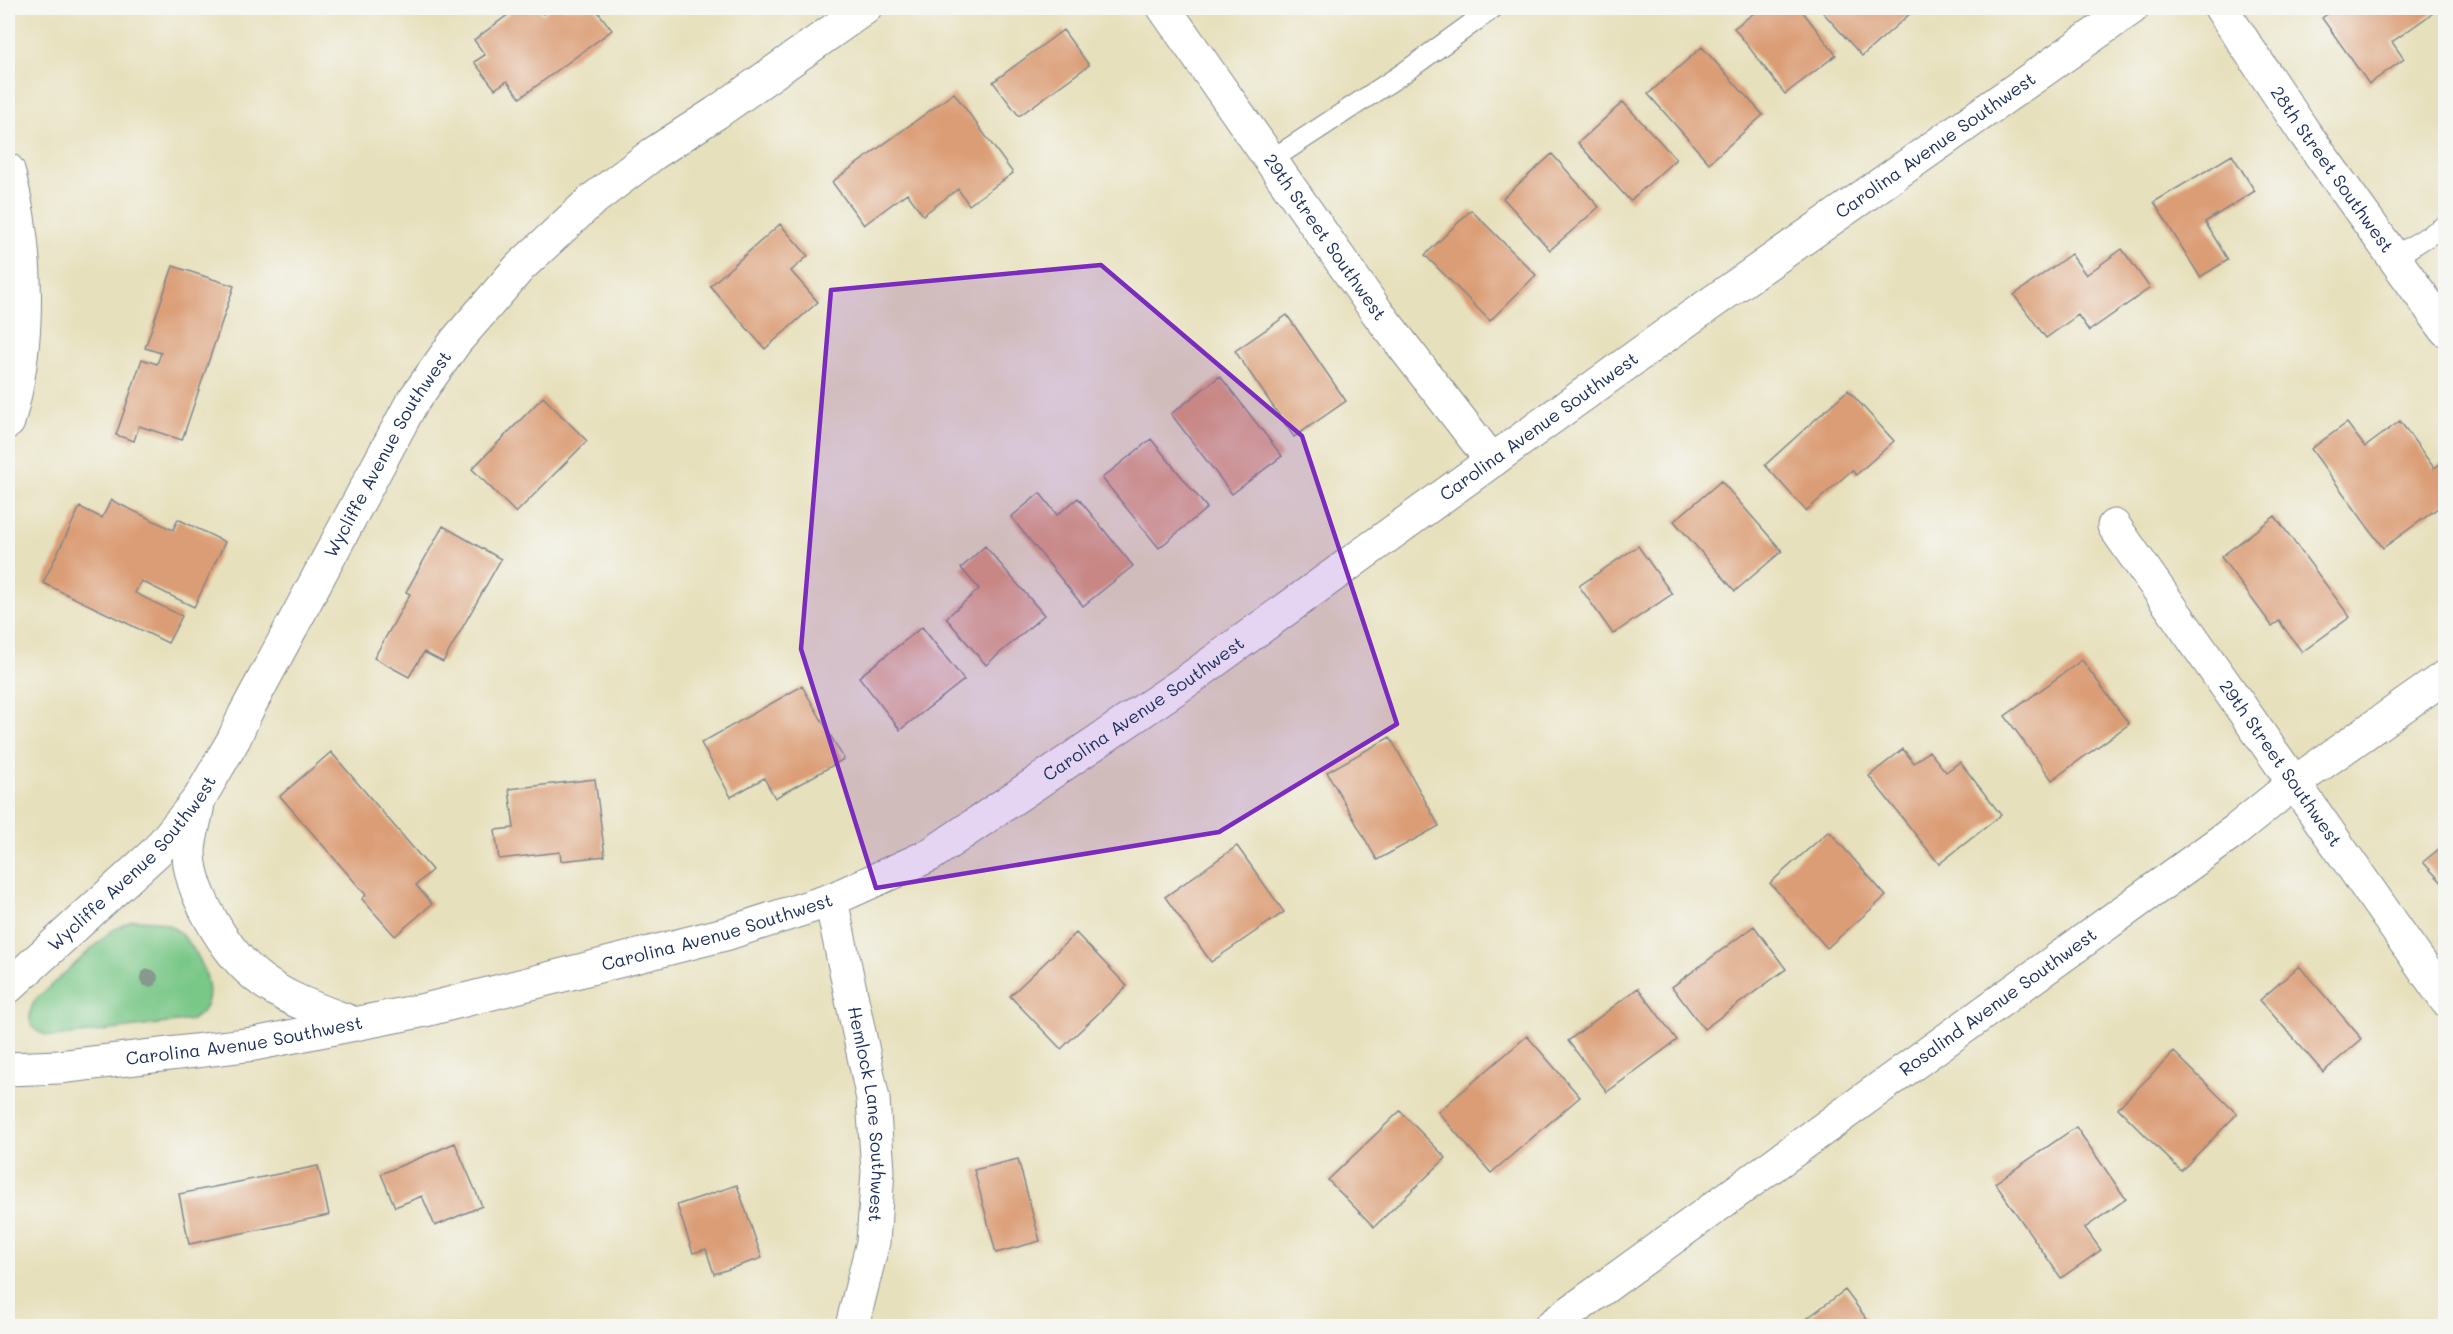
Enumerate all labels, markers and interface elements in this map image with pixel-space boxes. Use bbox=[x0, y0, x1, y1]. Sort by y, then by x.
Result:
street label: Carolina Avenue Southwest bbox=[1830, 66, 2040, 223]
street label: 28th Street Southwest bbox=[2266, 81, 2400, 257]
street label: 29th Street Southwest bbox=[1259, 149, 1392, 325]
street label: Wycliffe Avenue Southwest bbox=[318, 345, 456, 561]
street label: Carolina Avenue Southwest bbox=[1434, 346, 1643, 506]
street label: Carolina Avenue Southwest bbox=[1038, 631, 1249, 786]
street label: 29th Street Southwest bbox=[2215, 675, 2348, 851]
street label: Wycliffe Avenue Southwest bbox=[42, 771, 221, 956]
street label: Carolina Avenue Southwest bbox=[599, 887, 836, 976]
street label: Rosalind Avenue Southwest bbox=[1894, 922, 2101, 1081]
street label: Hemlock Lane Southwest bbox=[843, 1004, 891, 1223]
street label: Carolina Avenue Southwest bbox=[124, 1010, 364, 1070]

